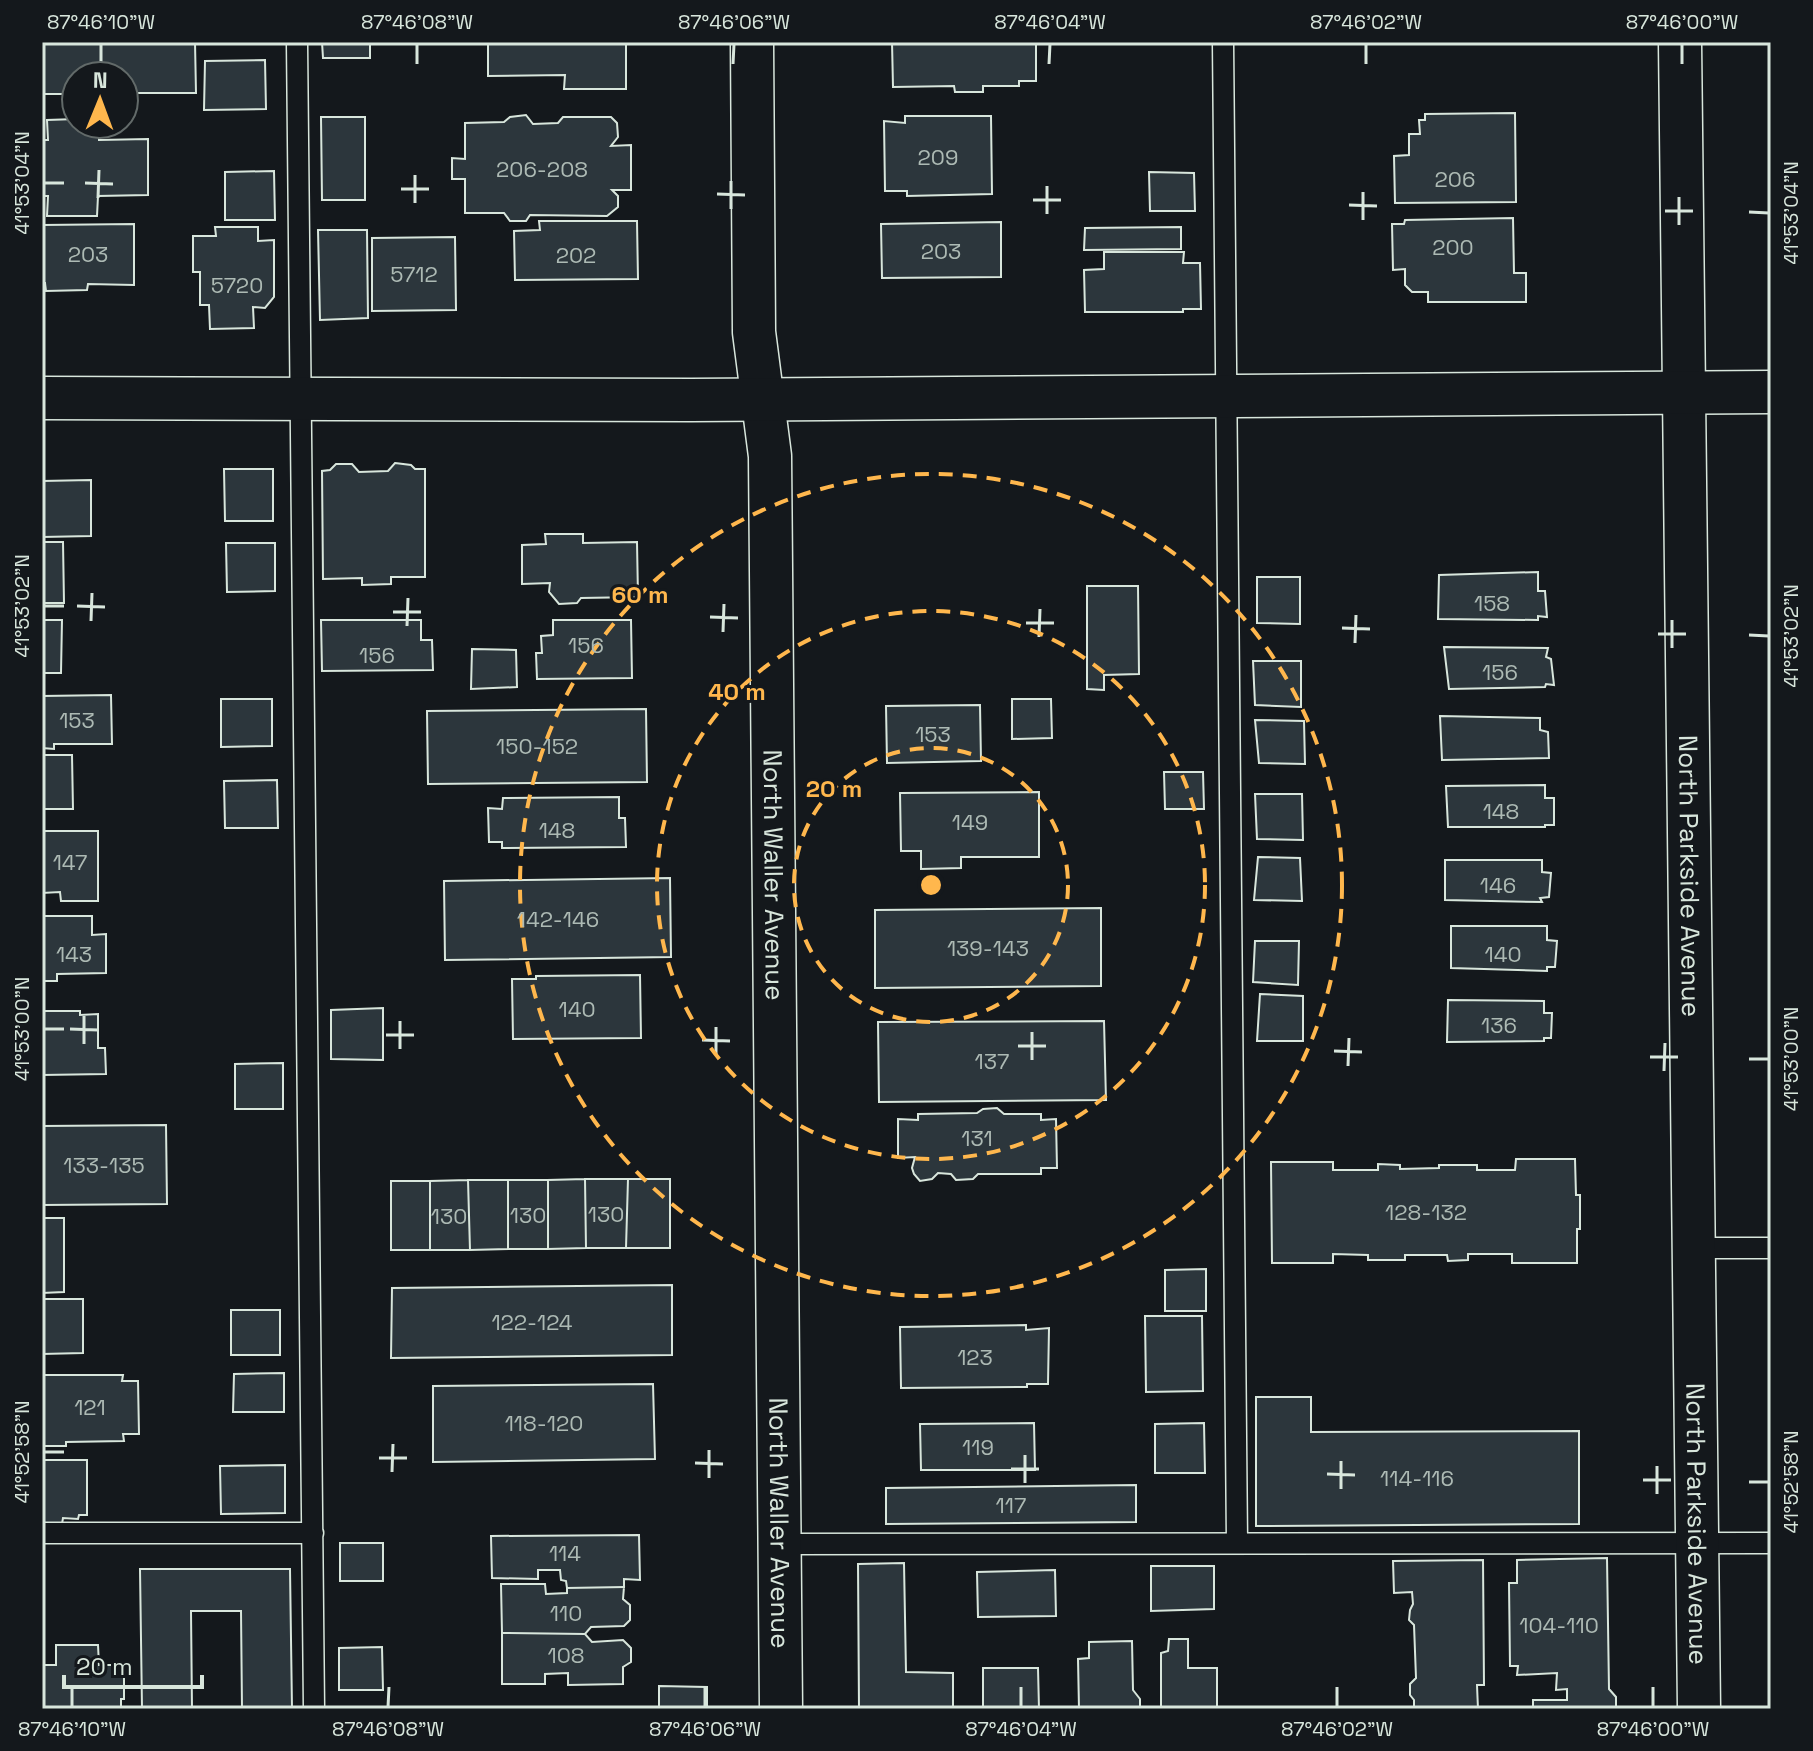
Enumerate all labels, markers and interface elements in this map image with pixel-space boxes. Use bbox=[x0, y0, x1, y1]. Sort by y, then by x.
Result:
text: 87°46'10"W bbox=[47, 9, 155, 35]
text: 87°46'08"W bbox=[361, 9, 473, 35]
text: 87°46'06"W bbox=[678, 9, 790, 35]
text: 87°46'04"W bbox=[994, 9, 1106, 35]
text: 87°46'02"W bbox=[1310, 9, 1422, 35]
text: 87°46'00"W bbox=[1626, 9, 1738, 35]
north arrow bbox=[60, 60, 140, 140]
text: N bbox=[93, 66, 108, 94]
text: 41°53'04"N bbox=[9, 131, 35, 235]
house number: 209 bbox=[918, 143, 958, 171]
house number: 206-208 bbox=[496, 155, 588, 183]
text: 41°53'04"N bbox=[1778, 161, 1804, 265]
house number: 206 bbox=[1435, 165, 1475, 193]
house number: 200 bbox=[1432, 233, 1474, 261]
house number: 203 bbox=[921, 237, 961, 265]
house number: 203 bbox=[68, 240, 108, 268]
house number: 202 bbox=[556, 241, 596, 269]
house number: 5712 bbox=[390, 260, 438, 288]
house number: 5720 bbox=[211, 271, 263, 299]
text: 41°53'02"N bbox=[9, 554, 35, 658]
text: 60 m bbox=[612, 579, 668, 610]
text: 41°53'02"N bbox=[1778, 584, 1804, 688]
house number: 158 bbox=[1474, 589, 1510, 617]
house number: 156 bbox=[568, 631, 604, 659]
house number: 156 bbox=[359, 641, 395, 669]
house number: 156 bbox=[1482, 658, 1518, 686]
text: 40 m bbox=[708, 676, 766, 707]
house number: 153 bbox=[59, 706, 95, 734]
house number: 153 bbox=[915, 720, 951, 748]
house number: 150-152 bbox=[496, 732, 578, 760]
street label: North Parkside Avenue bbox=[1671, 735, 1708, 1017]
street label: North Waller Avenue bbox=[756, 749, 792, 1001]
text: 20 m bbox=[806, 773, 862, 804]
house number: 148 bbox=[1483, 797, 1519, 825]
house number: 149 bbox=[952, 808, 988, 836]
house number: 148 bbox=[539, 816, 575, 844]
house number: 147 bbox=[53, 848, 87, 876]
centre of rings bbox=[917, 871, 945, 899]
house number: 146 bbox=[1480, 871, 1516, 899]
house number: 142-146 bbox=[517, 905, 599, 933]
house number: 139-143 bbox=[947, 934, 1029, 962]
house number: 143 bbox=[56, 940, 92, 968]
house number: 140 bbox=[1484, 940, 1522, 968]
text: 41°53'00"N bbox=[9, 977, 35, 1081]
house number: 140 bbox=[558, 995, 596, 1023]
text: 41°53'00"N bbox=[1778, 1007, 1804, 1111]
house number: 136 bbox=[1481, 1011, 1517, 1039]
house number: 137 bbox=[975, 1047, 1009, 1075]
house number: 131 bbox=[961, 1124, 993, 1152]
house number: 133-135 bbox=[63, 1151, 145, 1179]
house number: 128-132 bbox=[1385, 1198, 1467, 1226]
house number: 130 bbox=[588, 1200, 624, 1228]
house number: 130 bbox=[510, 1201, 546, 1229]
house number: 130 bbox=[431, 1202, 467, 1230]
house number: 122-124 bbox=[491, 1308, 573, 1336]
house number: 123 bbox=[957, 1343, 993, 1371]
street label: North Parkside Avenue bbox=[1678, 1383, 1715, 1665]
house number: 121 bbox=[74, 1393, 106, 1421]
street label: North Waller Avenue bbox=[761, 1397, 797, 1649]
text: 41°52'58"N bbox=[9, 1400, 35, 1504]
house number: 118-120 bbox=[505, 1409, 583, 1437]
text: 41°52'58"N bbox=[1778, 1430, 1804, 1534]
house number: 119 bbox=[962, 1433, 994, 1461]
house number: 114-116 bbox=[1380, 1464, 1454, 1492]
house number: 117 bbox=[996, 1491, 1026, 1519]
house number: 114 bbox=[549, 1539, 581, 1567]
house number: 110 bbox=[550, 1599, 582, 1627]
house number: 104-110 bbox=[1519, 1611, 1599, 1639]
scale bar bbox=[64, 1639, 202, 1689]
house number: 108 bbox=[547, 1641, 585, 1669]
text: 20 m bbox=[76, 1651, 133, 1682]
text: 87°46'10"W bbox=[18, 1716, 126, 1742]
text: 87°46'08"W bbox=[332, 1716, 444, 1742]
text: 87°46'06"W bbox=[649, 1716, 761, 1742]
text: 87°46'04"W bbox=[965, 1716, 1077, 1742]
text: 87°46'02"W bbox=[1281, 1716, 1393, 1742]
text: 87°46'00"W bbox=[1597, 1716, 1709, 1742]

